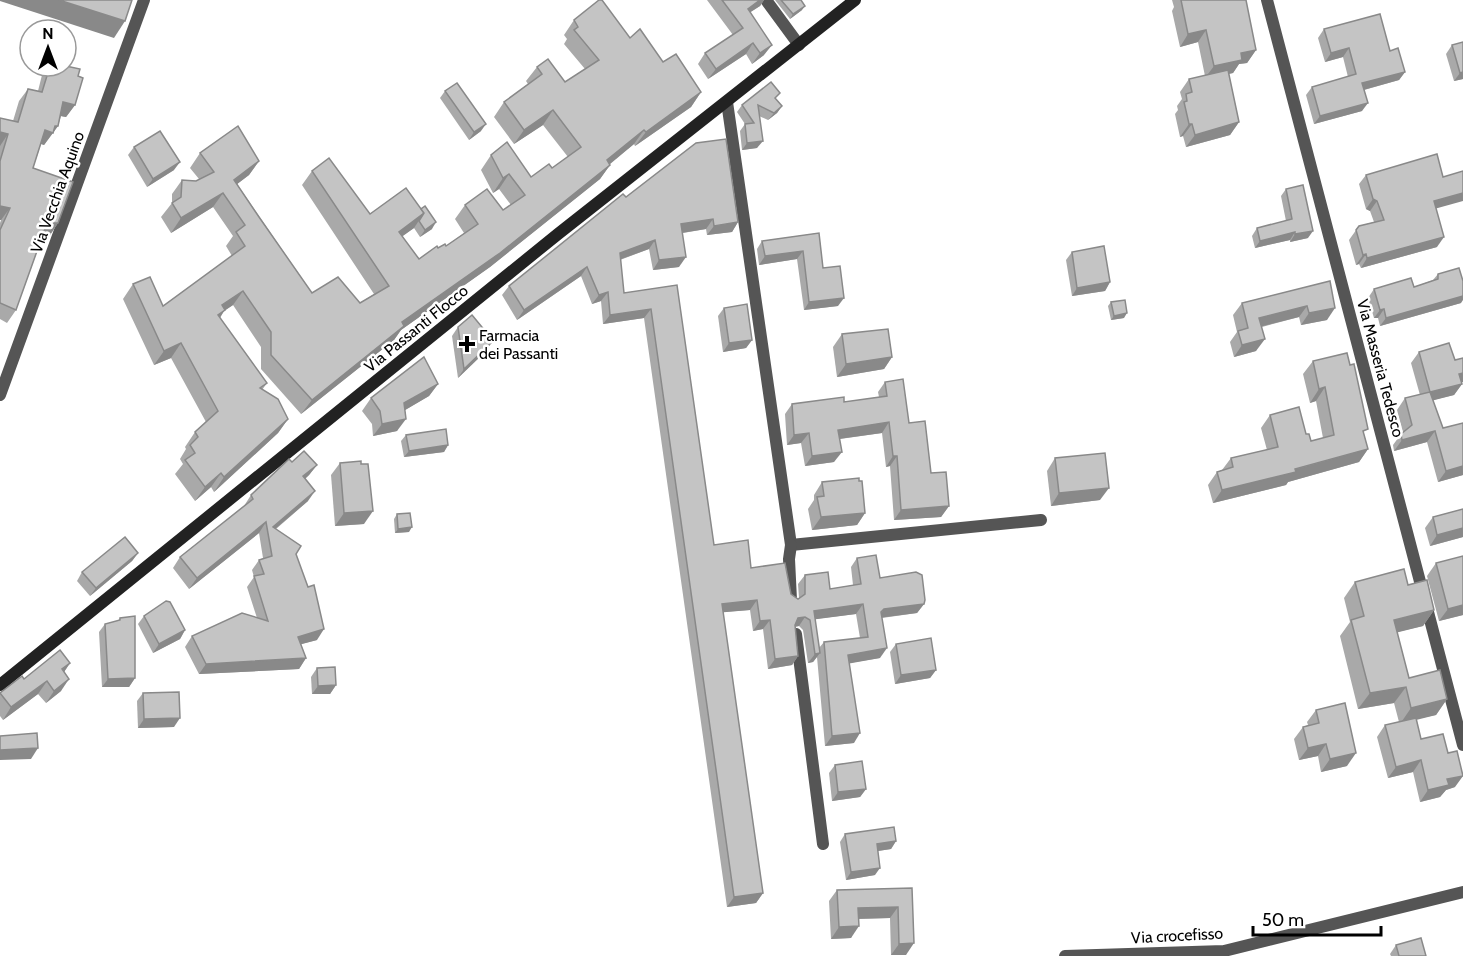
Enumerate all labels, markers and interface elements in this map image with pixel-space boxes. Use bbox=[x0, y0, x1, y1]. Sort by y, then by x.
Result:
north arrow bbox=[18, 18, 78, 78]
text: N bbox=[42, 24, 54, 43]
street label: Via Vecchia Aquino bbox=[27, 129, 88, 256]
street label: Via Passanti Flocco bbox=[361, 281, 472, 376]
street label: Via Masseria Tedesco bbox=[1353, 297, 1408, 439]
place label: Farmacia dei Passanti bbox=[479, 326, 558, 363]
marker: Farmacia dei Passanti bbox=[460, 337, 474, 351]
scale bar bbox=[1253, 899, 1380, 937]
text: 50 m bbox=[1262, 909, 1304, 931]
street label: Via crocefisso bbox=[1131, 924, 1224, 947]

